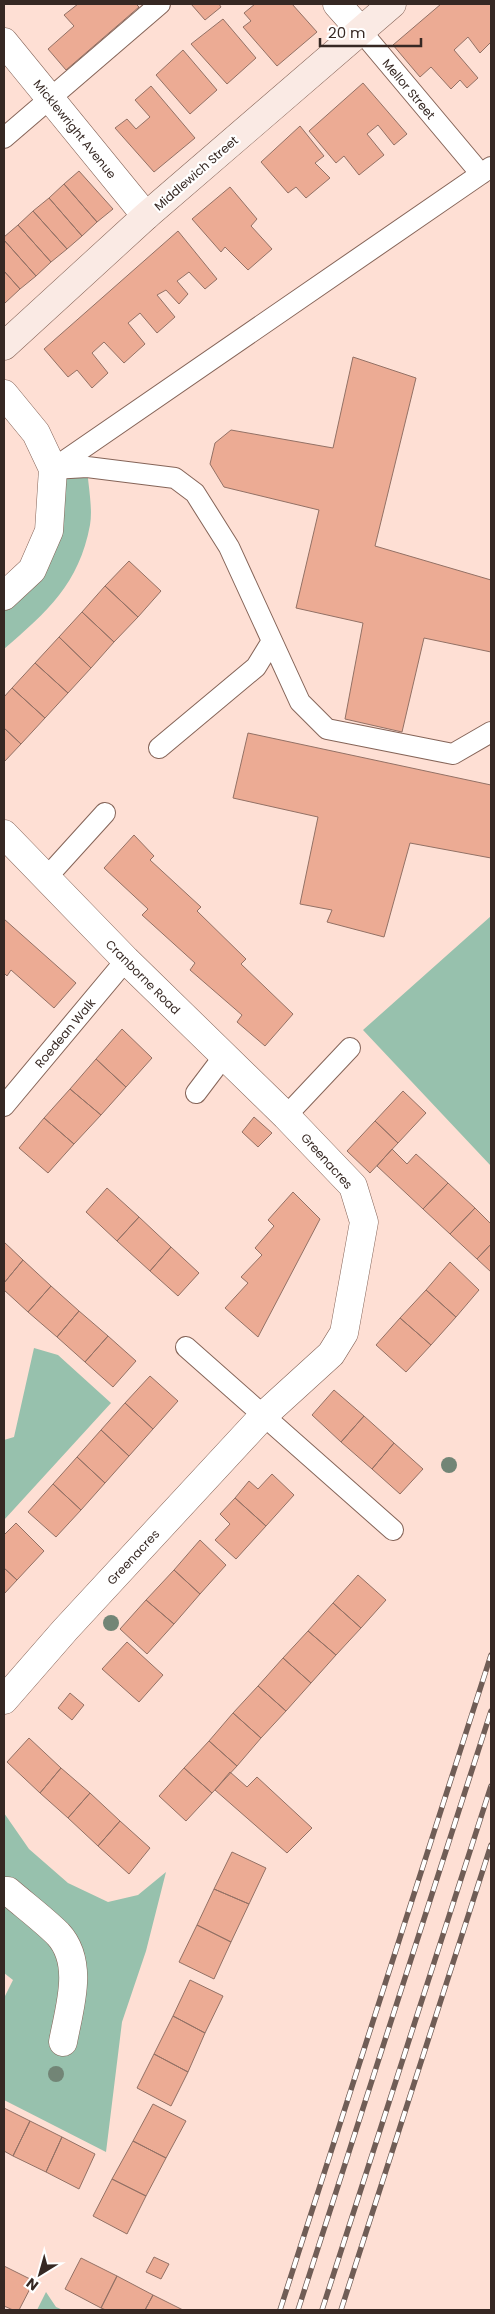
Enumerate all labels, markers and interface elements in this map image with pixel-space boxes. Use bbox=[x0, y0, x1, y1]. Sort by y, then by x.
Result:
scale bar bbox=[320, 15, 421, 47]
text: 20 m bbox=[328, 22, 366, 43]
street label: Mellor Street bbox=[379, 55, 439, 123]
street label: Micklewright Avenue bbox=[30, 76, 120, 182]
street label: Middlewich Street bbox=[150, 132, 242, 214]
street label: Cranborne Road bbox=[102, 936, 184, 1018]
street label: Roedean Walk bbox=[31, 994, 100, 1071]
street label: Greenacres bbox=[297, 1129, 357, 1193]
street label: Greenacres bbox=[103, 1526, 163, 1588]
north arrow bbox=[15, 2249, 65, 2299]
text: N bbox=[22, 2273, 42, 2296]

